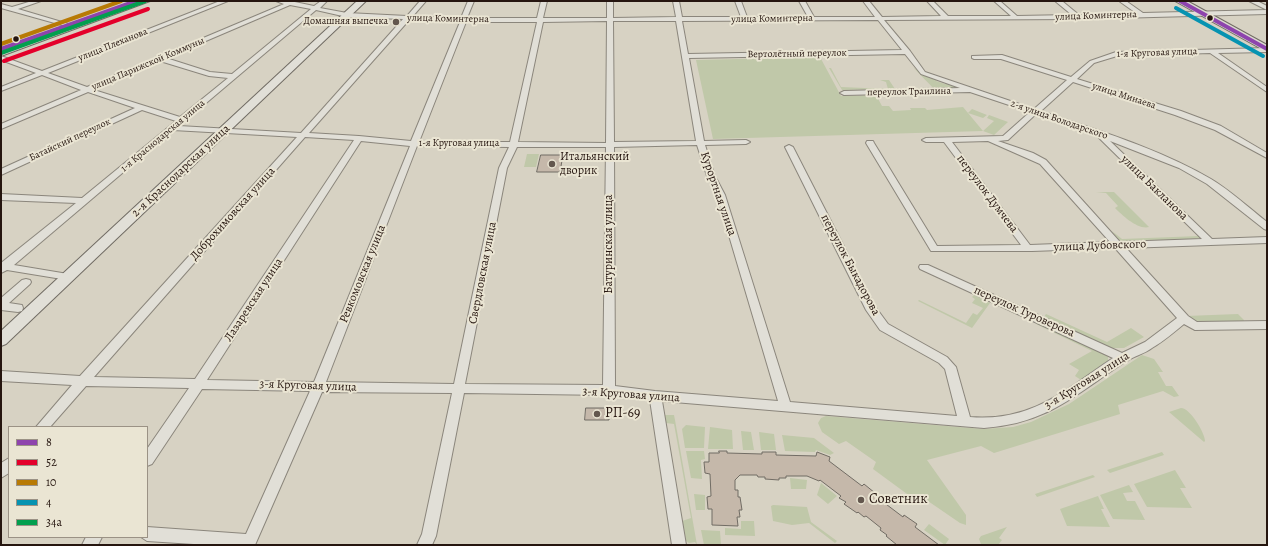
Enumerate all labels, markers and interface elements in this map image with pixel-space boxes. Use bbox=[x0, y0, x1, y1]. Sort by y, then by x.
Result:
street label: улица Коминтерна bbox=[1055, 9, 1137, 23]
street label: улица Коминтерна bbox=[407, 12, 489, 26]
street label: улица Коминтерна bbox=[731, 12, 813, 26]
unlabelled marker bbox=[1205, 13, 1215, 23]
place label: Домашняя выпечка bbox=[304, 16, 388, 28]
marker: Домашняя выпечка bbox=[391, 17, 401, 27]
street label: улица Плеханова bbox=[77, 26, 149, 64]
unlabelled marker bbox=[11, 34, 21, 44]
street label: улица Парижской Коммуны bbox=[90, 35, 206, 93]
street label: 1-я Круговая улица bbox=[1117, 46, 1197, 60]
street label: Вертолётный переулок bbox=[747, 47, 847, 61]
street label: улица Минаева bbox=[1091, 80, 1157, 112]
street label: переулок Траилина bbox=[867, 85, 951, 99]
street label: 1-я Краснодарская улица bbox=[118, 97, 208, 175]
street label: 2-я улица Володарского bbox=[1009, 98, 1109, 142]
street label: Батайский переулок bbox=[27, 116, 113, 164]
street label: 2-я Краснодарская улица bbox=[129, 122, 233, 220]
street label: 1-я Круговая улица bbox=[419, 138, 499, 150]
place label: Итальянский дворик bbox=[560, 150, 629, 178]
street label: Курортная улица bbox=[697, 150, 739, 238]
street label: переулок Думчева bbox=[953, 152, 1021, 236]
street label: улица Бакланова bbox=[1117, 152, 1191, 224]
marker: Итальянский дворик bbox=[547, 159, 557, 169]
street label: Доброхимовская улица bbox=[187, 164, 279, 264]
street label: Батуринская улица bbox=[602, 194, 616, 294]
street label: переулок Быкадорова bbox=[817, 212, 883, 318]
street label: Свердловская улица bbox=[466, 221, 500, 325]
street label: Ревкомовская улица bbox=[337, 223, 389, 325]
street label: улица Дубовского bbox=[1054, 237, 1146, 255]
street label: Лазаревская улица bbox=[222, 255, 286, 345]
street label: переулок Туроверова bbox=[971, 283, 1077, 341]
street label: 3-я Круговая улица bbox=[1042, 349, 1132, 413]
street label: 3-я Круговая улица bbox=[259, 377, 357, 395]
street label: 3-я Круговая улица bbox=[582, 384, 680, 406]
place label: РП-69 bbox=[605, 406, 640, 422]
marker: РП-69 bbox=[592, 409, 602, 419]
legend bbox=[8, 426, 148, 538]
text: 8 bbox=[46, 434, 52, 450]
text: 52 bbox=[46, 454, 57, 470]
text: 10 bbox=[46, 474, 57, 490]
place label: Советник bbox=[869, 492, 927, 508]
text: 4 bbox=[46, 494, 51, 510]
marker: Советник bbox=[856, 495, 866, 505]
text: 34а bbox=[46, 514, 62, 530]

